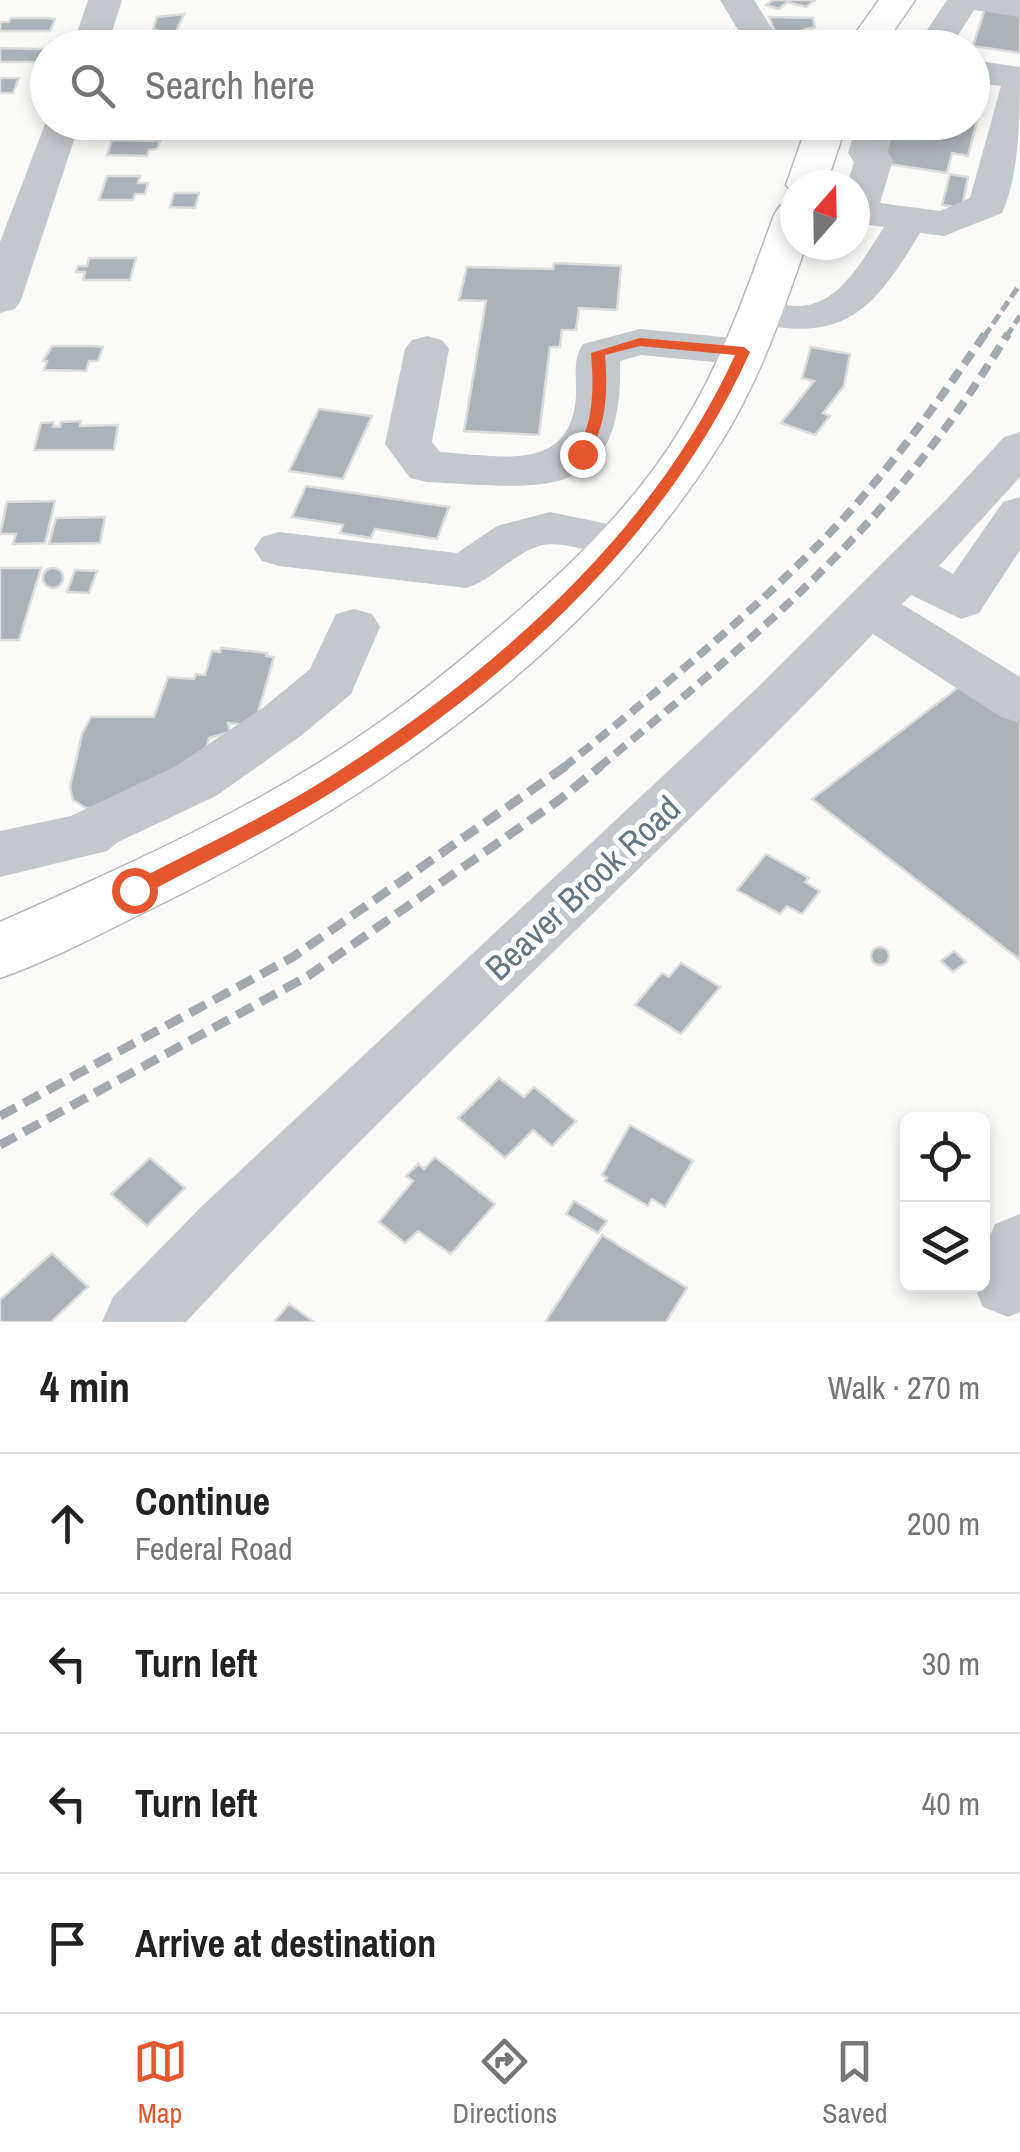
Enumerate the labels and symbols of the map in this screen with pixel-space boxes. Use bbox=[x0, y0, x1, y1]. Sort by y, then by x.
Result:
north arrow bbox=[780, 170, 870, 260]
route end bbox=[560, 432, 606, 478]
street label: Beaver Brook Road bbox=[475, 785, 690, 990]
route start bbox=[112, 868, 158, 914]

